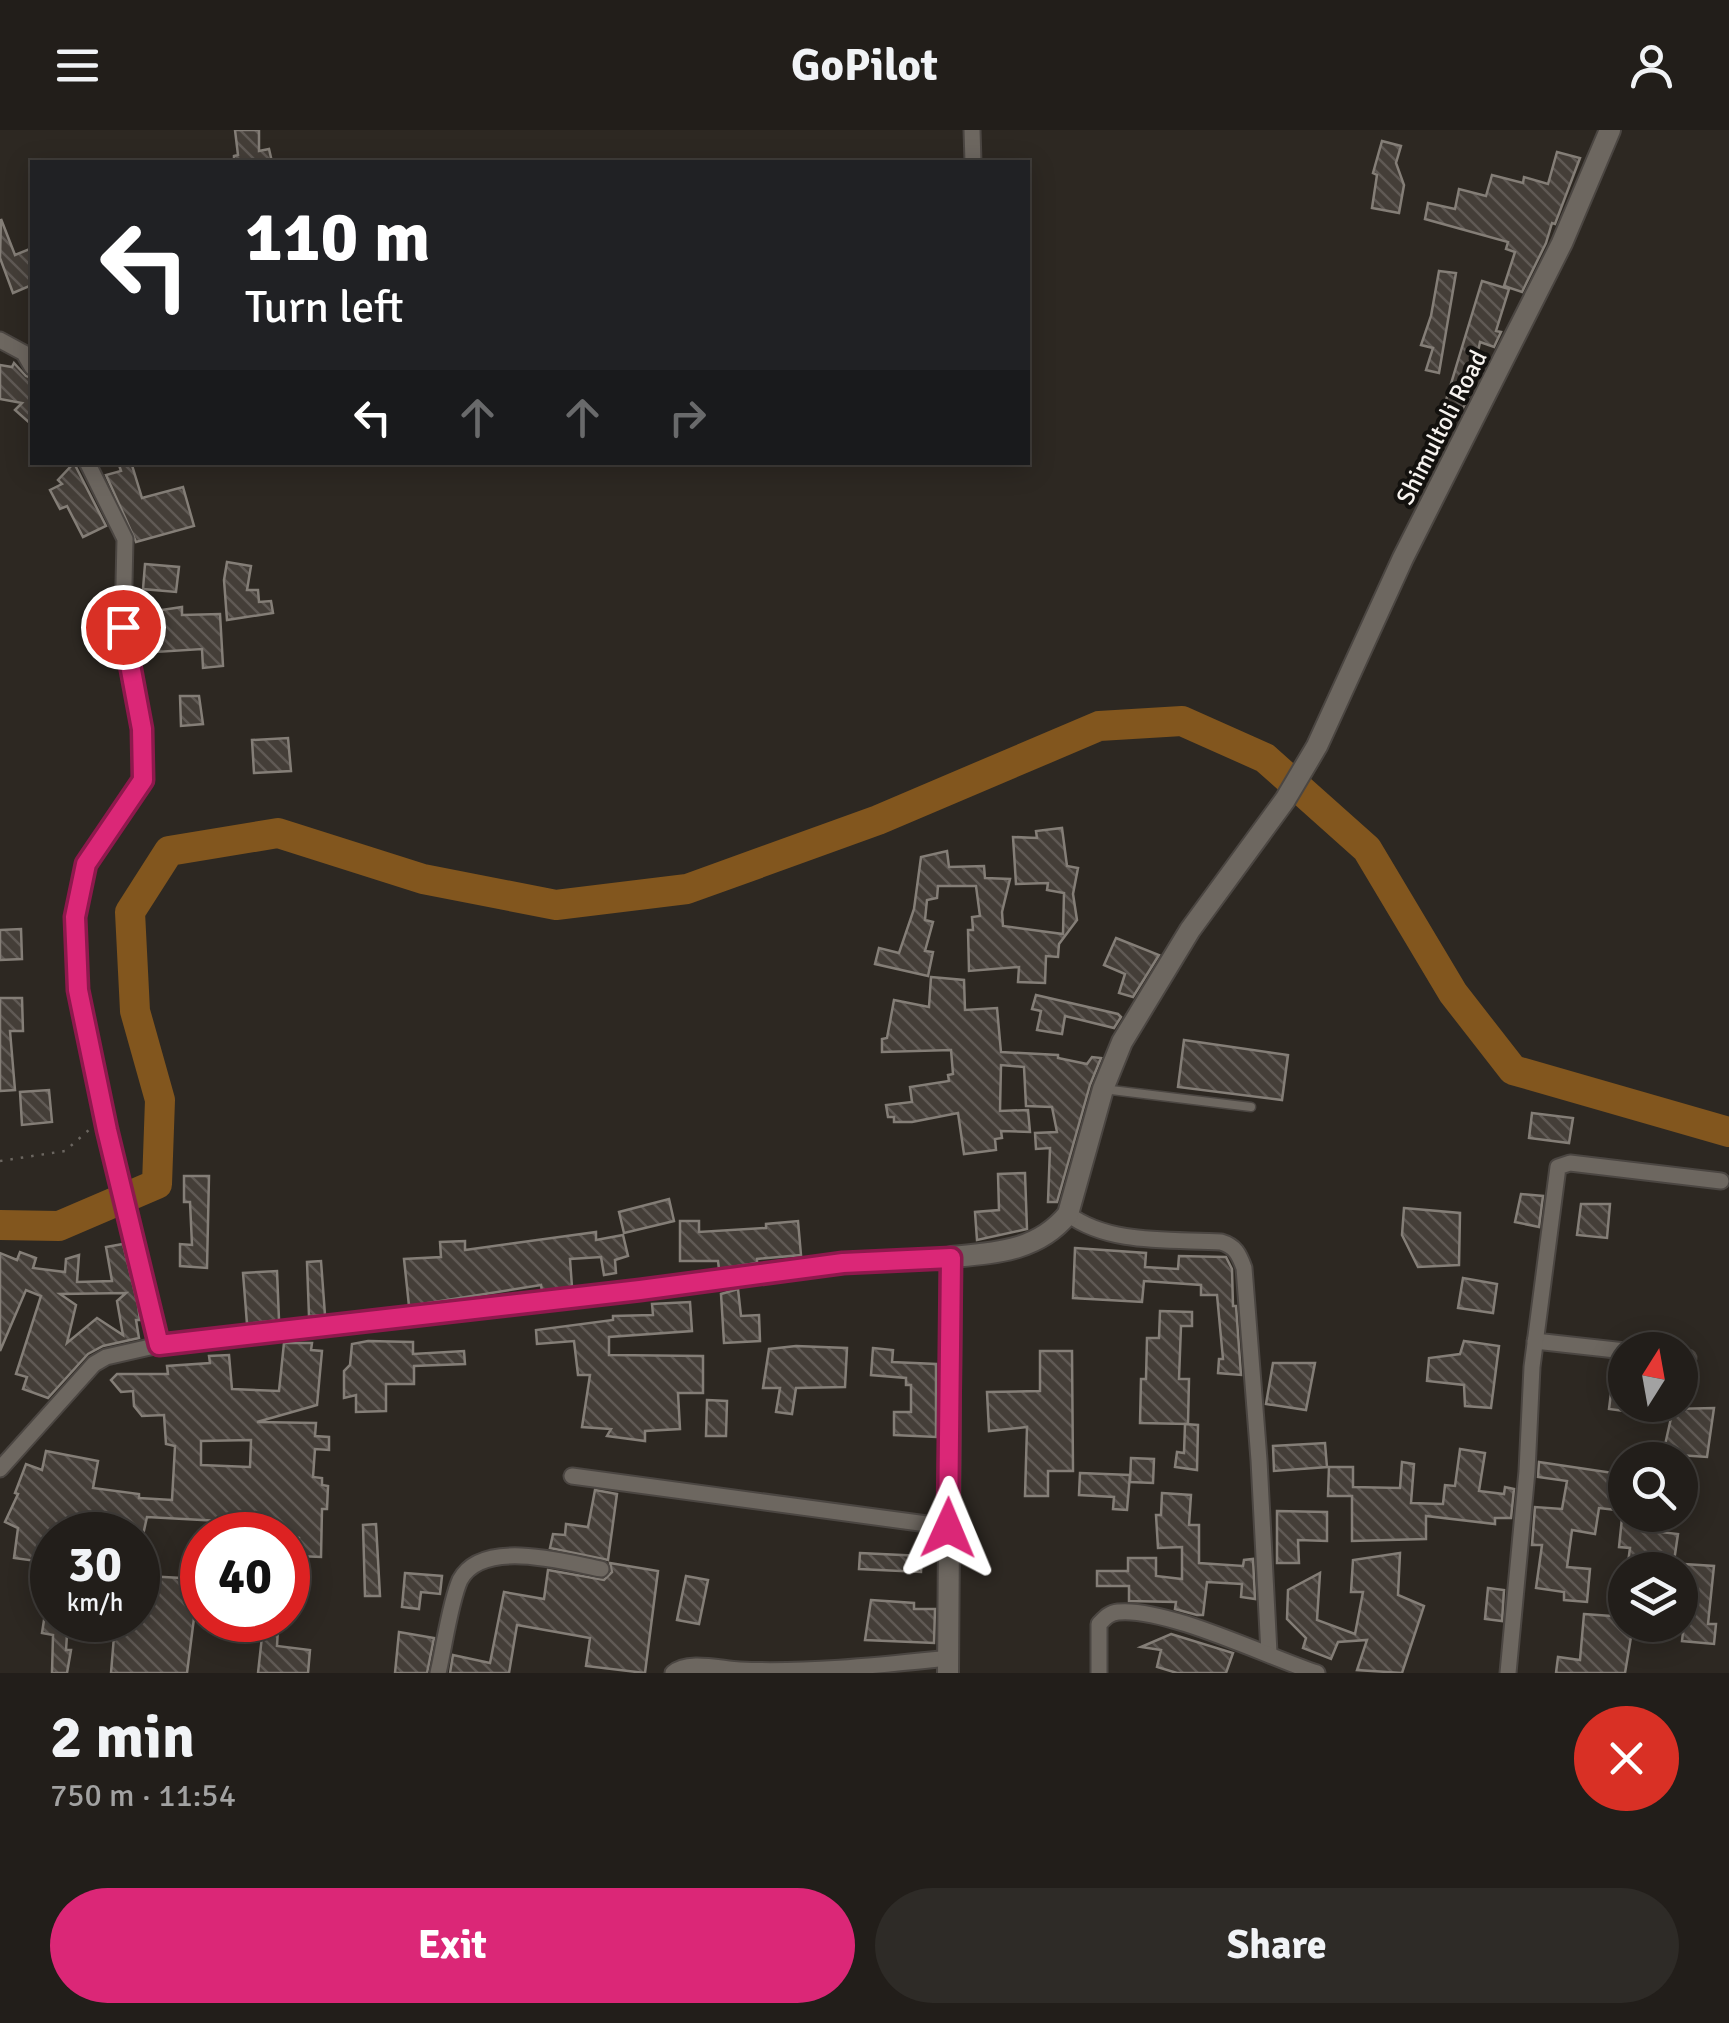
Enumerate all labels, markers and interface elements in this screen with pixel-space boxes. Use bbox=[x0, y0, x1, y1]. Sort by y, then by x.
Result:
icon: menu bbox=[50, 38, 105, 93]
text: GoPilot bbox=[791, 38, 938, 93]
icon: person bbox=[1624, 38, 1679, 93]
text: 110 m bbox=[245, 194, 430, 280]
icon: left bbox=[80, 200, 210, 330]
text: Turn left bbox=[245, 280, 404, 335]
street label: Shimultoli Road bbox=[1389, 345, 1494, 510]
icon: left bbox=[345, 390, 400, 445]
icon: ahead bbox=[450, 390, 505, 445]
icon: ahead bbox=[555, 390, 610, 445]
icon: right bbox=[660, 390, 715, 445]
pin bbox=[81, 585, 166, 670]
icon: arrive bbox=[96, 600, 151, 655]
north arrow bbox=[1608, 1332, 1698, 1422]
map controls bbox=[1608, 1332, 1698, 1642]
button: search bbox=[1608, 1442, 1698, 1532]
position arrow bbox=[896, 1476, 1000, 1580]
speed limit sign: 40 bbox=[180, 1512, 310, 1642]
text: 30 bbox=[68, 1534, 122, 1596]
button: layers bbox=[1608, 1552, 1698, 1642]
text: km/h bbox=[67, 1587, 123, 1618]
text: 2 min bbox=[50, 1701, 195, 1775]
button: close bbox=[1574, 1706, 1679, 1811]
text: 750 m · 11:54 bbox=[50, 1776, 236, 1815]
button: Exit bbox=[50, 1888, 855, 2003]
button: Share bbox=[875, 1888, 1679, 2003]

